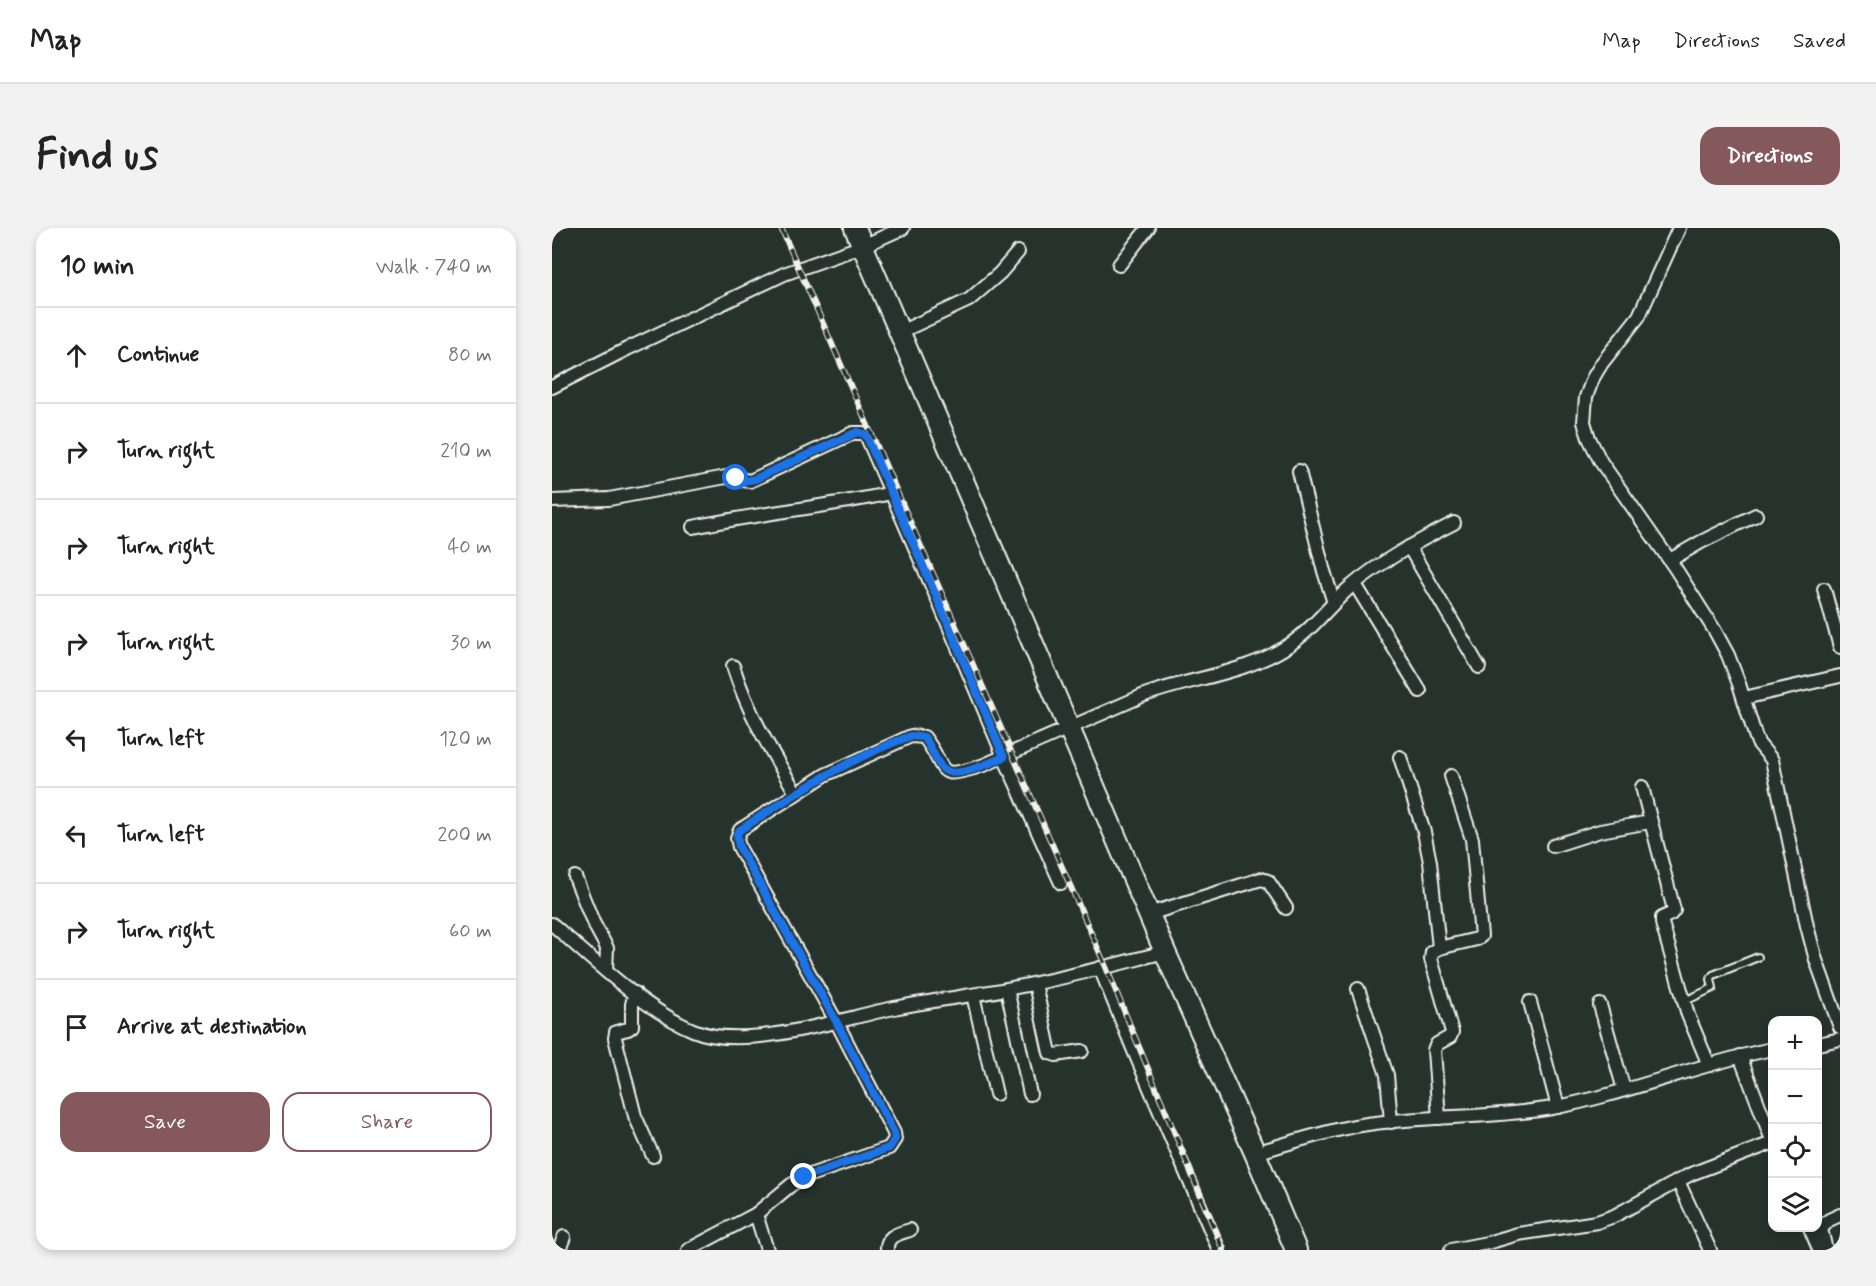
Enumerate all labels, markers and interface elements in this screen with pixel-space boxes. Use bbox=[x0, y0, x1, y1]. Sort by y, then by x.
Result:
text: Map bbox=[30, 23, 81, 60]
text: Map bbox=[1602, 27, 1641, 55]
text: Directions bbox=[1674, 27, 1760, 55]
text: Saved bbox=[1793, 27, 1846, 55]
button: Directions bbox=[1700, 127, 1840, 185]
text: Find us bbox=[36, 129, 158, 184]
text: 10 min bbox=[60, 250, 135, 284]
text: Walk · 740 m bbox=[376, 254, 492, 281]
icon: ahead bbox=[60, 339, 93, 372]
text: Continue bbox=[117, 341, 199, 369]
text: 80 m bbox=[448, 342, 492, 369]
icon: right bbox=[60, 435, 93, 468]
text: Turn right bbox=[117, 437, 215, 465]
text: 210 m bbox=[440, 438, 492, 465]
route start bbox=[722, 464, 748, 490]
icon: right bbox=[60, 531, 93, 564]
text: Turn right bbox=[117, 533, 215, 561]
text: 40 m bbox=[448, 534, 492, 561]
icon: right bbox=[60, 627, 93, 660]
text: Turn right bbox=[117, 629, 215, 657]
text: 30 m bbox=[450, 630, 492, 657]
icon: left bbox=[60, 723, 93, 756]
text: Turn left bbox=[117, 725, 205, 753]
text: 120 m bbox=[439, 726, 492, 753]
icon: left bbox=[60, 819, 93, 852]
text: Turn left bbox=[117, 821, 205, 849]
text: 200 m bbox=[437, 822, 492, 849]
icon: right bbox=[60, 915, 93, 948]
text: Turn right bbox=[117, 917, 215, 945]
text: 60 m bbox=[449, 918, 492, 945]
icon: arrive bbox=[60, 1011, 93, 1044]
text: Arrive at destination bbox=[117, 1013, 307, 1041]
map controls bbox=[1768, 1016, 1822, 1232]
button: + bbox=[1768, 1016, 1822, 1070]
button: − bbox=[1768, 1070, 1822, 1124]
button: Save bbox=[60, 1092, 270, 1152]
button: Share bbox=[282, 1092, 492, 1152]
button: locate bbox=[1768, 1124, 1822, 1178]
route end bbox=[790, 1163, 816, 1189]
button: layers bbox=[1768, 1178, 1822, 1232]

